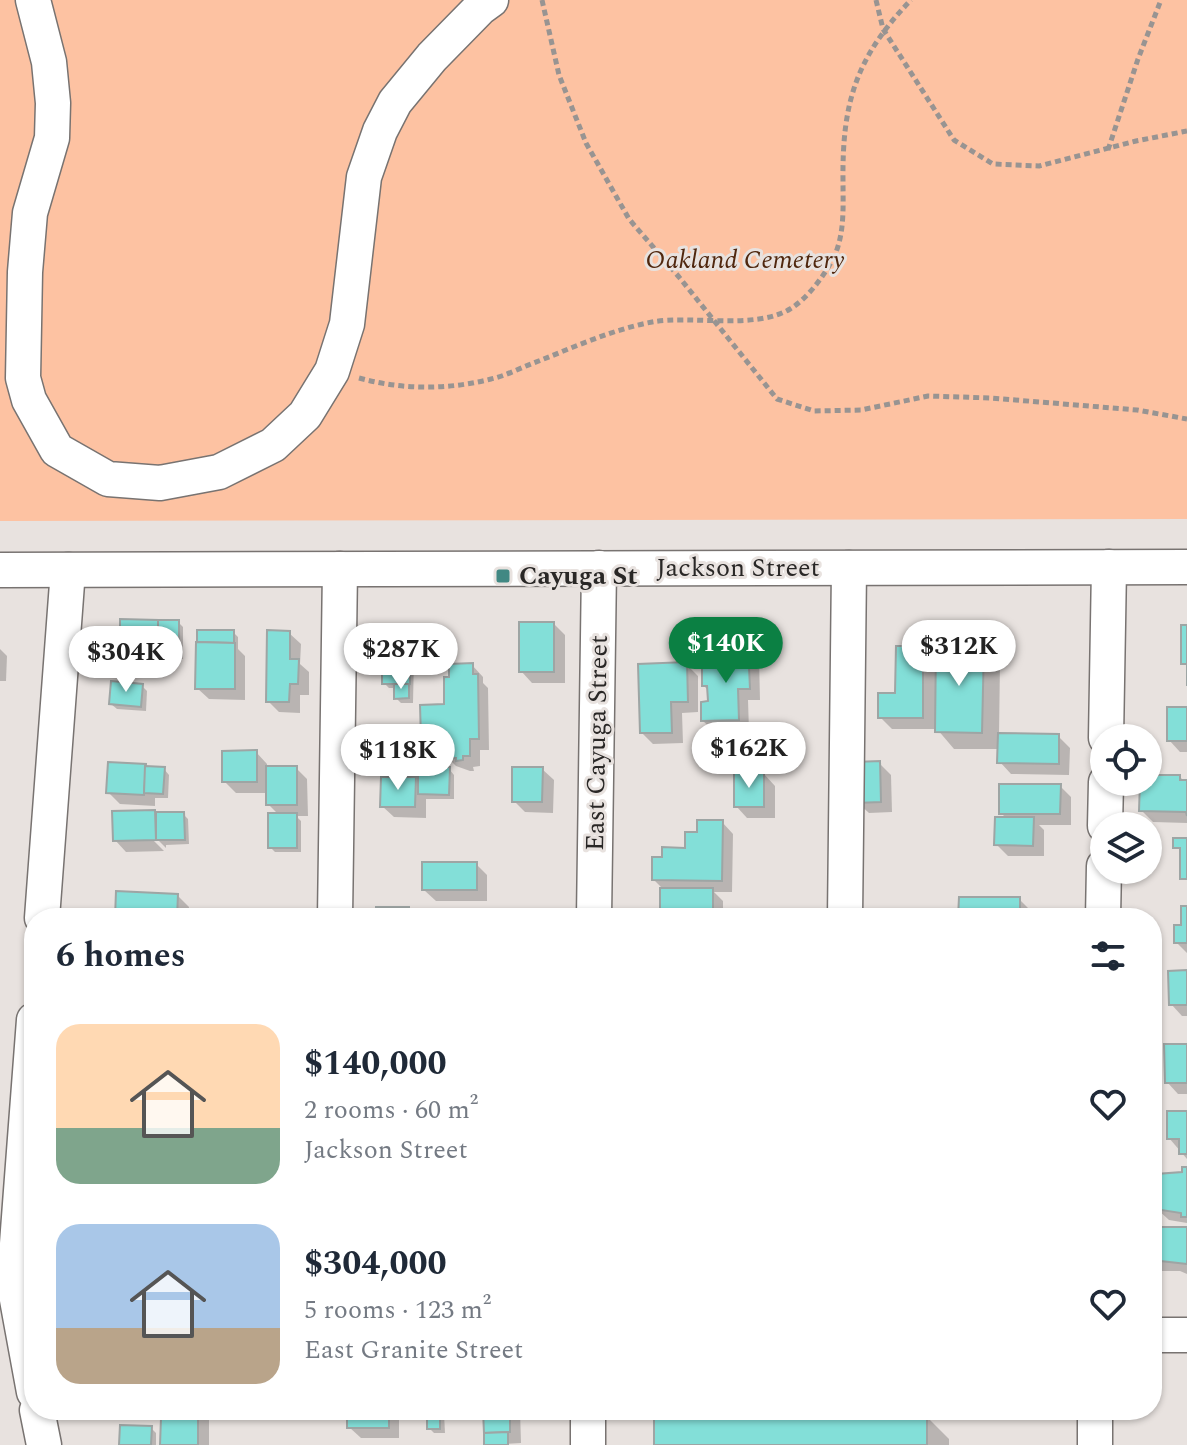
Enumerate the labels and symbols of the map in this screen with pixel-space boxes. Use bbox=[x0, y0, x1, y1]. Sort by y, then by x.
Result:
park label: Oakland Cemetery bbox=[646, 240, 845, 280]
street label: Jackson Street bbox=[656, 548, 820, 588]
place label: Cayuga St bbox=[519, 556, 638, 596]
marker: Cayuga St bbox=[494, 567, 512, 585]
pin: $140K bbox=[670, 617, 782, 685]
pin: $312K bbox=[903, 620, 1015, 688]
pin: $287K bbox=[345, 623, 457, 691]
pin: $304K bbox=[70, 626, 182, 694]
street label: East Cayuga Street bbox=[575, 635, 619, 851]
pin: $162K bbox=[693, 722, 805, 790]
pin: $118K bbox=[342, 724, 454, 792]

